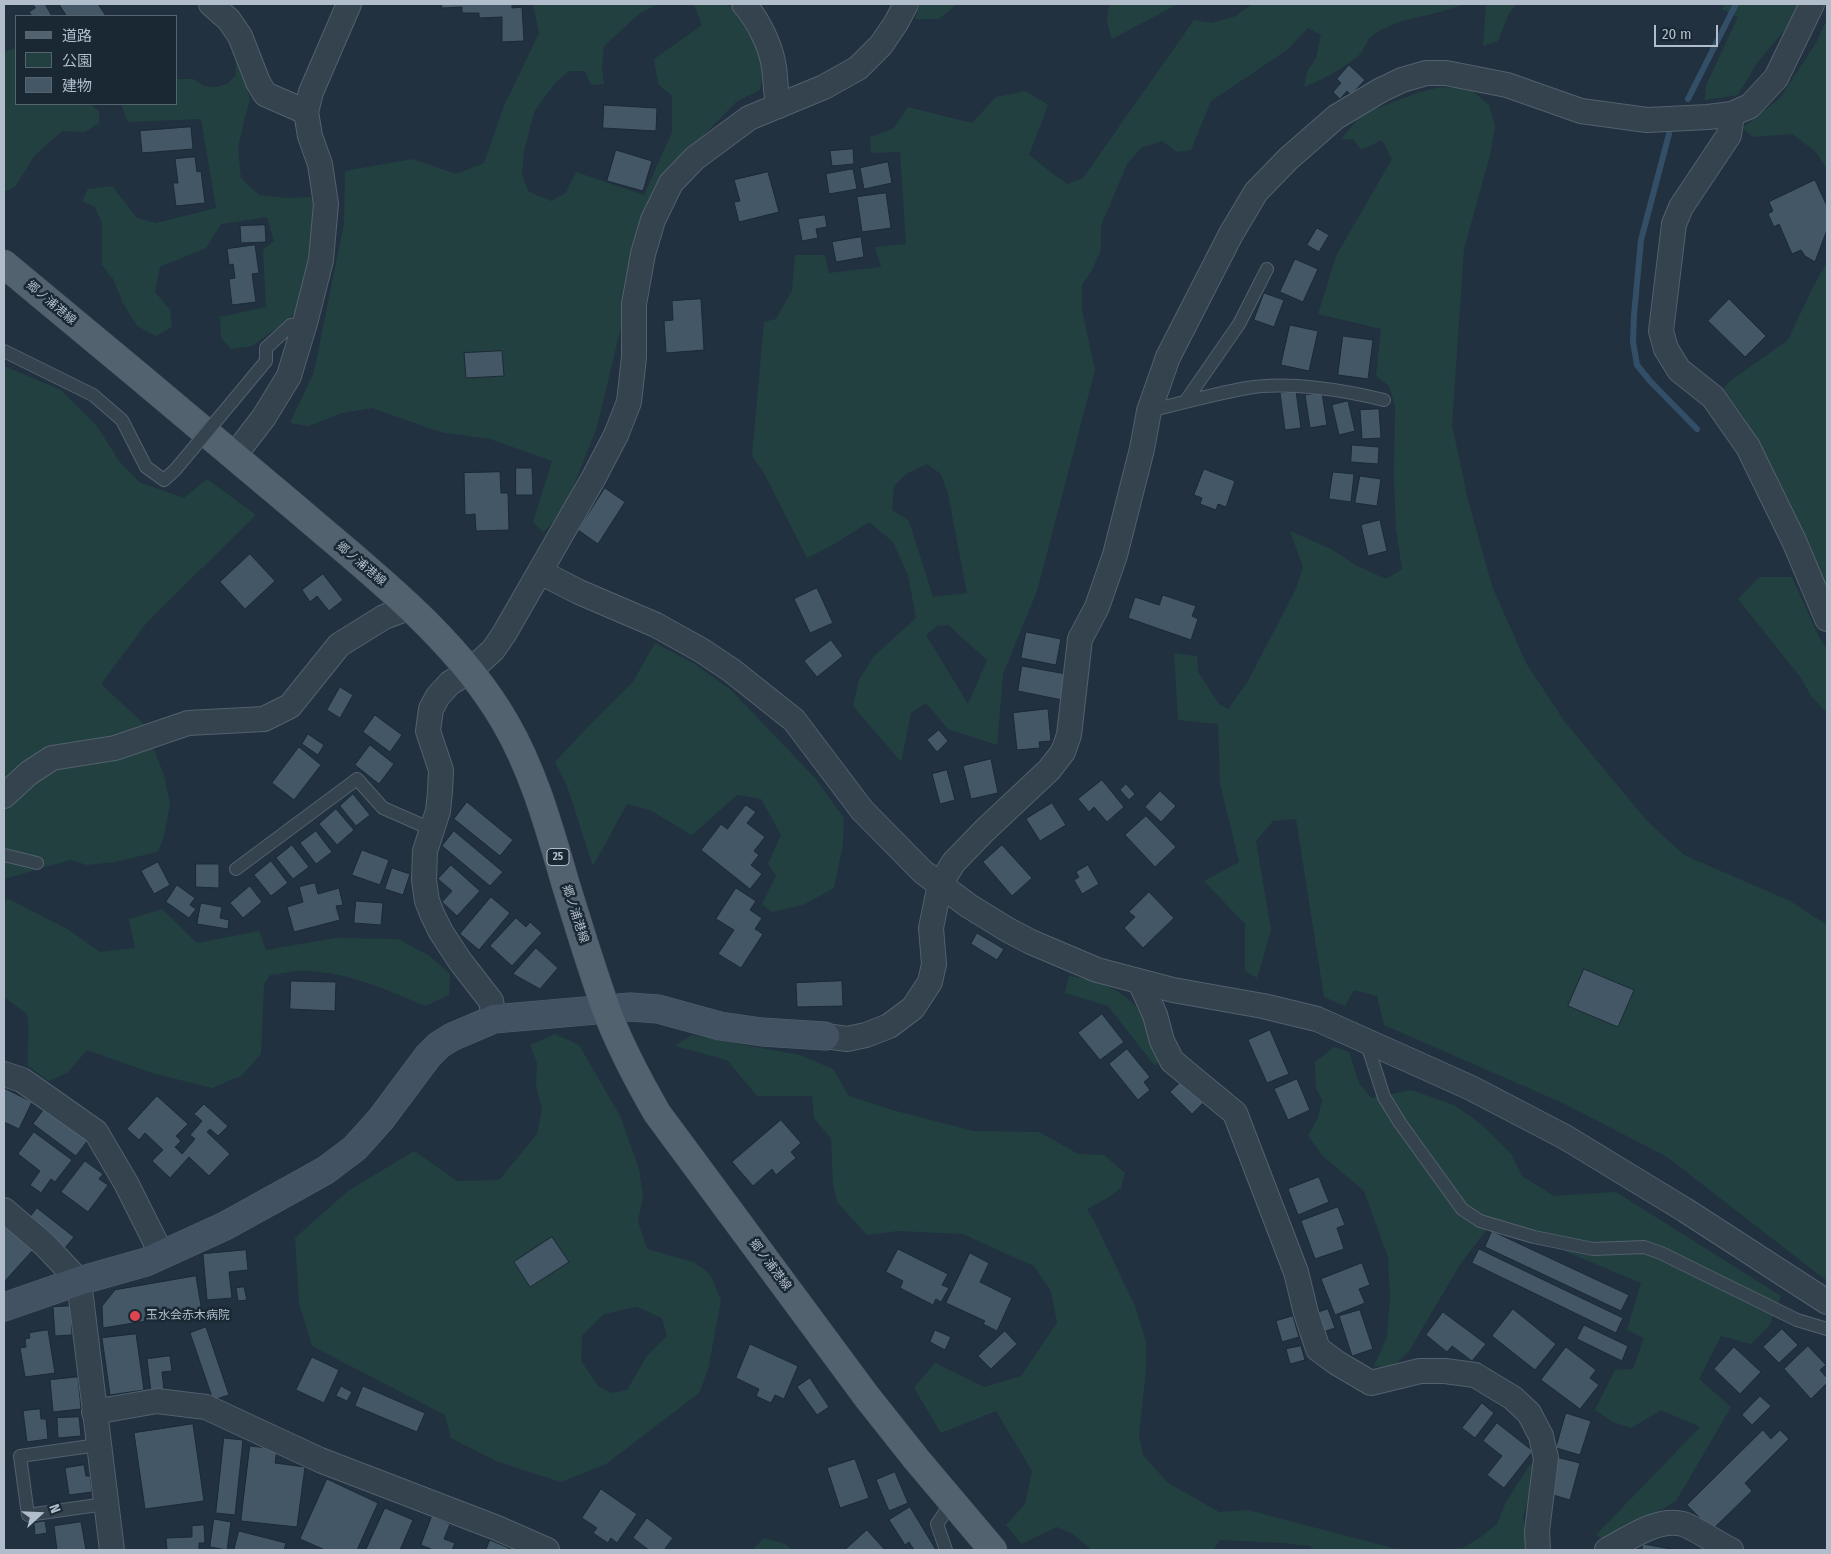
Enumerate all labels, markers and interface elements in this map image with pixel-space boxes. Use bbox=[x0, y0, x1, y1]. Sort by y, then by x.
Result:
legend bbox=[15, 15, 178, 105]
scale bar bbox=[1656, 15, 1720, 47]
text: 20 m bbox=[1662, 25, 1692, 43]
text: 道路 bbox=[62, 27, 92, 45]
text: 公園 bbox=[62, 52, 92, 70]
text: 建物 bbox=[62, 77, 92, 95]
street label: 郷ノ浦港線 bbox=[23, 278, 79, 328]
street label: 郷ノ浦港線 bbox=[333, 539, 389, 589]
road number: 25 bbox=[547, 849, 569, 866]
street label: 郷ノ浦港線 bbox=[559, 883, 591, 945]
street label: 郷ノ浦港線 bbox=[746, 1237, 794, 1293]
marker: 玉水会赤木病院 bbox=[128, 1309, 142, 1323]
place label: 玉水会赤木病院 bbox=[146, 1309, 230, 1323]
north arrow bbox=[15, 1489, 65, 1539]
text: N bbox=[45, 1502, 64, 1516]

